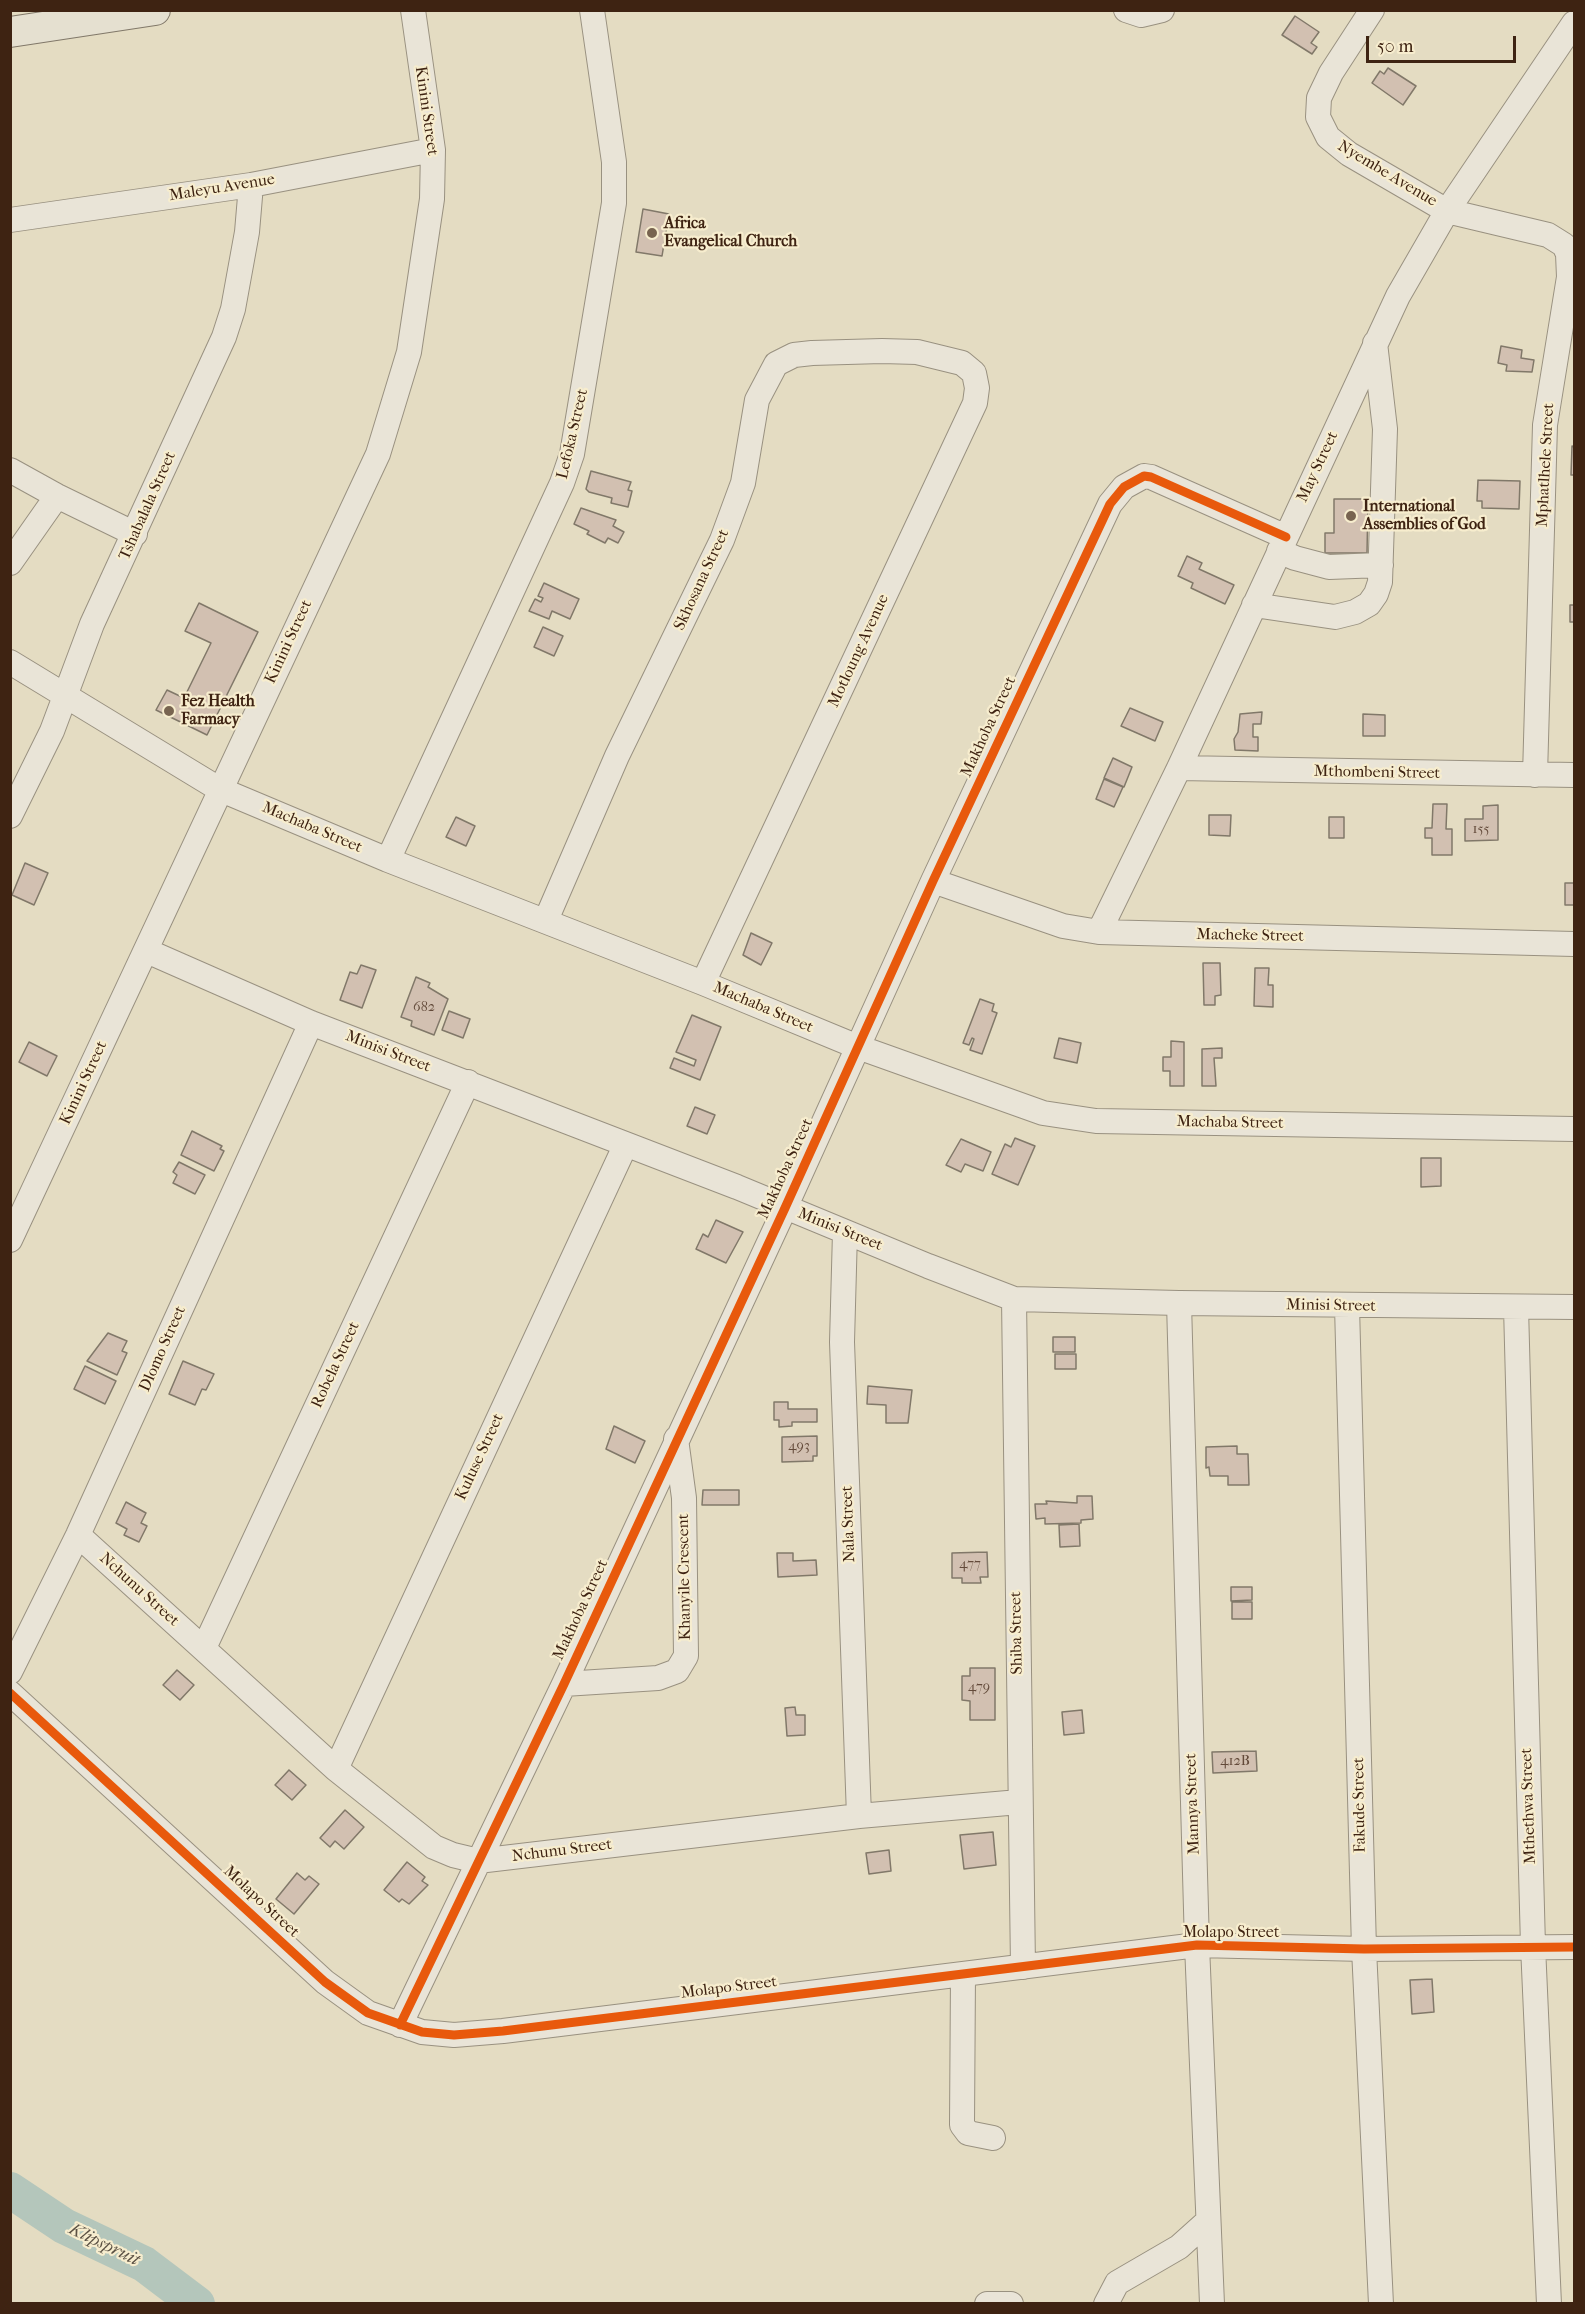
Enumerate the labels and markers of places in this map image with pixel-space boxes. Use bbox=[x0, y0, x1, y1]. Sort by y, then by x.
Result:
place label: Africa Evangelical Church bbox=[664, 214, 797, 252]
marker: Africa Evangelical Church bbox=[645, 226, 659, 240]
place label: International Assemblies of God bbox=[1363, 497, 1486, 535]
marker: International Assemblies of God bbox=[1344, 509, 1358, 523]
place label: Fez Health Farmacy bbox=[181, 692, 255, 730]
marker: Fez Health Farmacy bbox=[162, 704, 176, 718]

